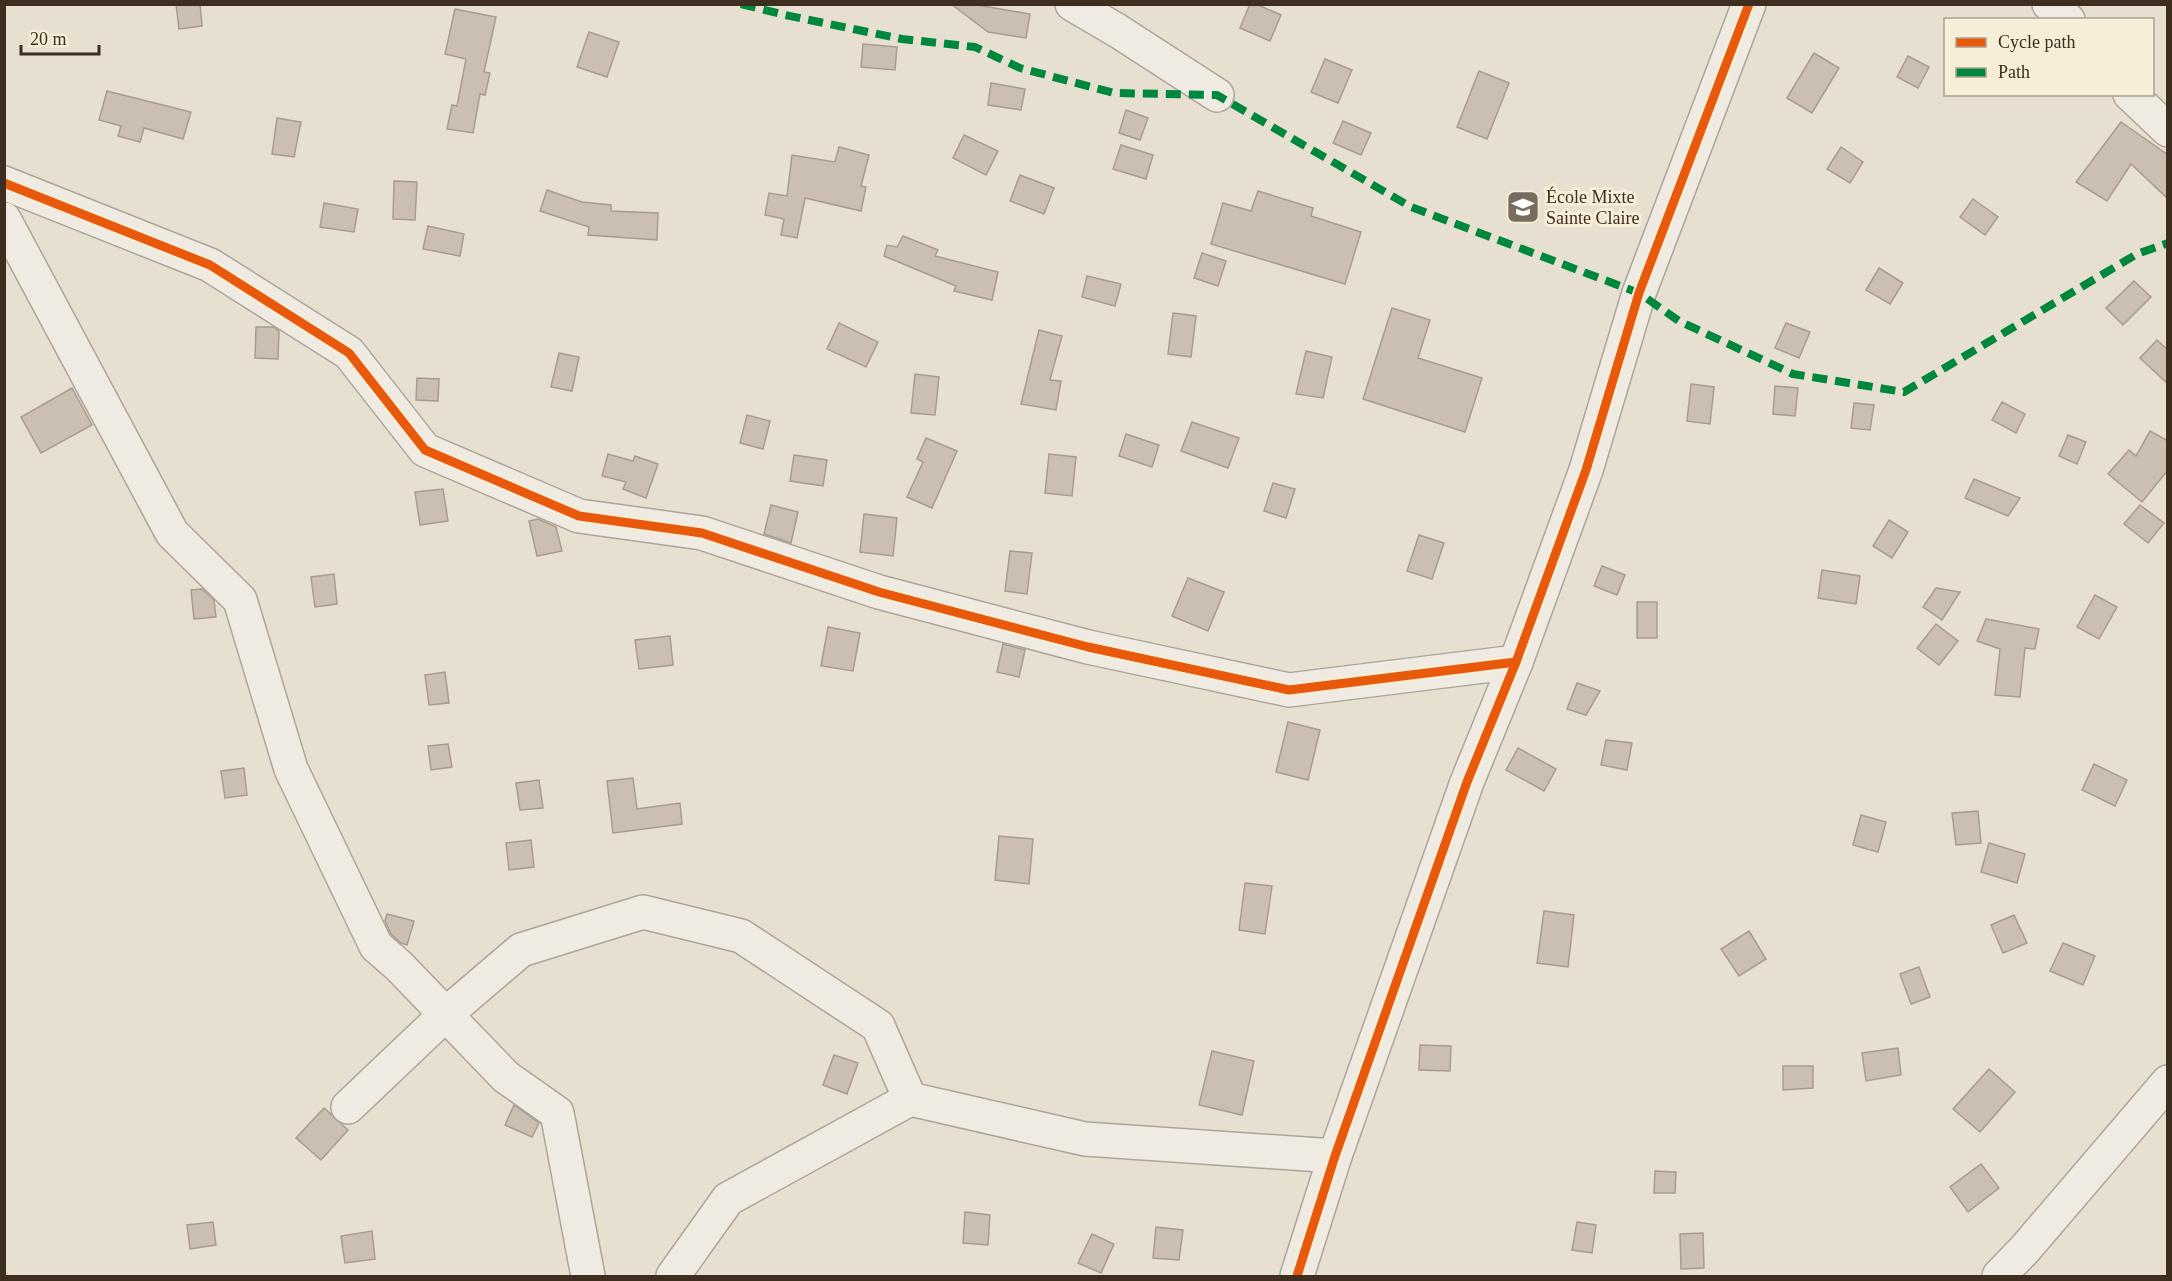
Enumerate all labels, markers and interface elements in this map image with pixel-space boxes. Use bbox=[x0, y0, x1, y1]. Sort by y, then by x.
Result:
scale bar bbox=[21, 18, 99, 56]
legend bbox=[1944, 18, 2154, 96]
text: 20 m bbox=[30, 29, 67, 49]
text: Cycle path bbox=[1998, 32, 2075, 52]
text: Path bbox=[1998, 62, 2030, 82]
place label: École Mixte Sainte Claire bbox=[1546, 186, 1639, 228]
school or university icon: École Mixte Sainte Claire bbox=[1505, 189, 1541, 225]

